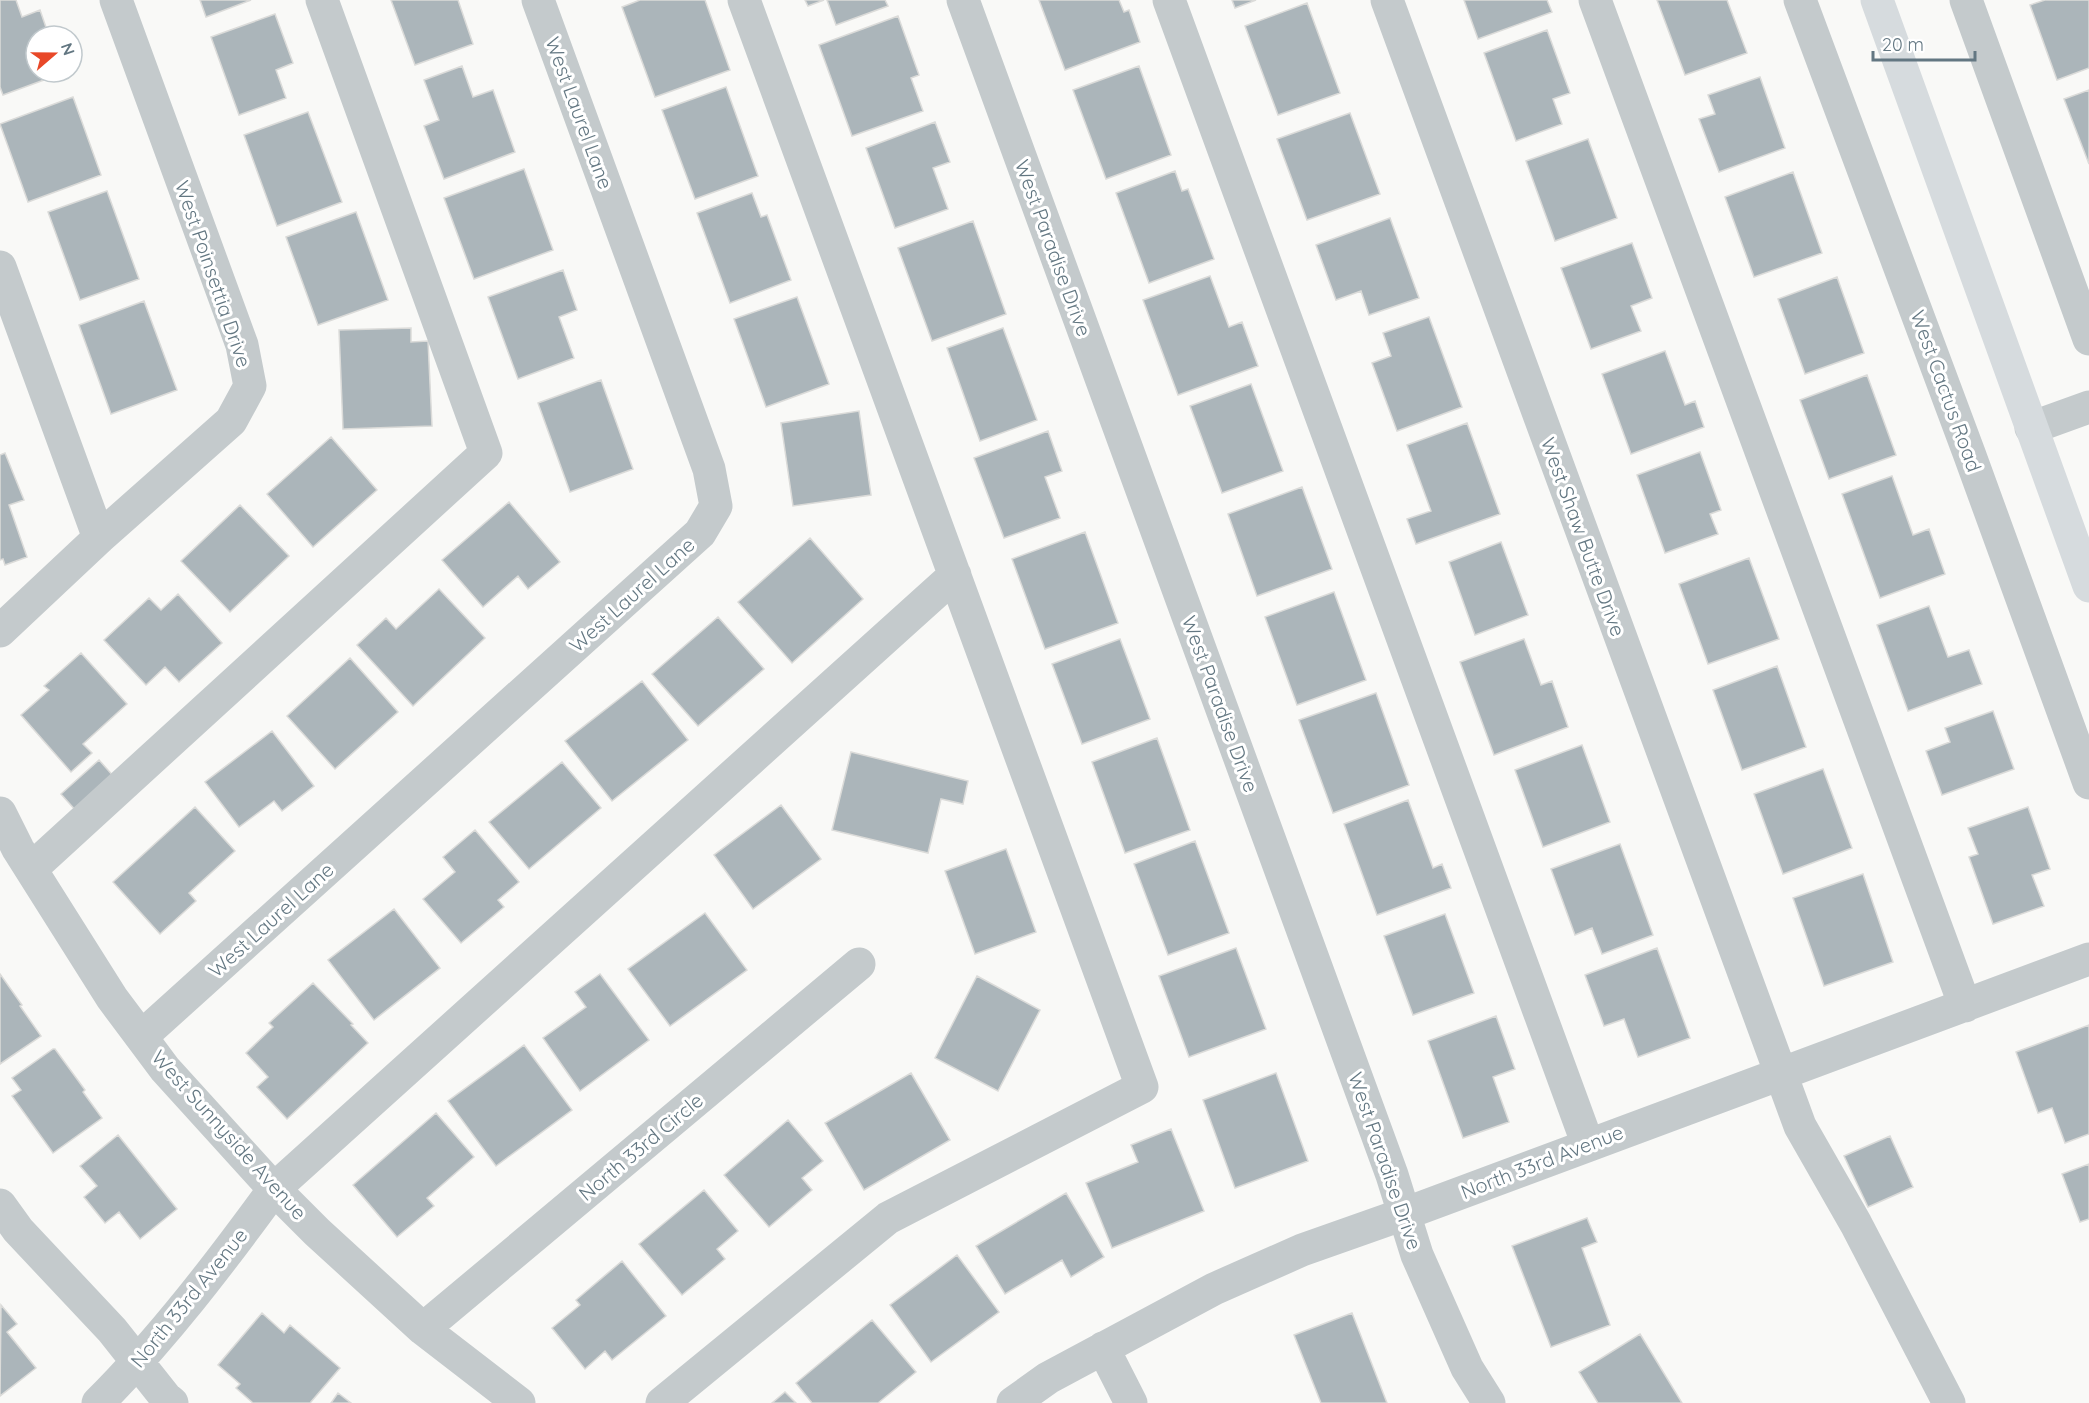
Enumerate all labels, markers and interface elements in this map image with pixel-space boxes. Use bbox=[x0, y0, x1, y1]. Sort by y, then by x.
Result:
north arrow bbox=[24, 24, 84, 84]
scale bar bbox=[1873, 24, 1975, 62]
street label: West Laurel Lane bbox=[540, 33, 619, 192]
text: 20 m bbox=[1882, 33, 1924, 56]
text: N bbox=[57, 40, 80, 58]
street label: West Paradise Drive bbox=[1010, 156, 1097, 340]
street label: West Poinsettia Drive bbox=[170, 177, 257, 370]
street label: West Cactus Road bbox=[1906, 307, 1987, 475]
street label: West Shaw Butte Drive bbox=[1536, 434, 1631, 640]
street label: West Laurel Lane bbox=[564, 532, 700, 657]
street label: West Paradise Drive bbox=[1177, 612, 1264, 796]
street label: West Laurel Lane bbox=[203, 857, 339, 982]
street label: West Sunnyside Avenue bbox=[147, 1045, 312, 1225]
street label: West Paradise Drive bbox=[1343, 1069, 1428, 1253]
street label: North 33rd Circle bbox=[574, 1087, 708, 1206]
street label: North 33rd Avenue bbox=[1457, 1119, 1627, 1204]
street label: North 33rd Avenue bbox=[125, 1223, 252, 1372]

